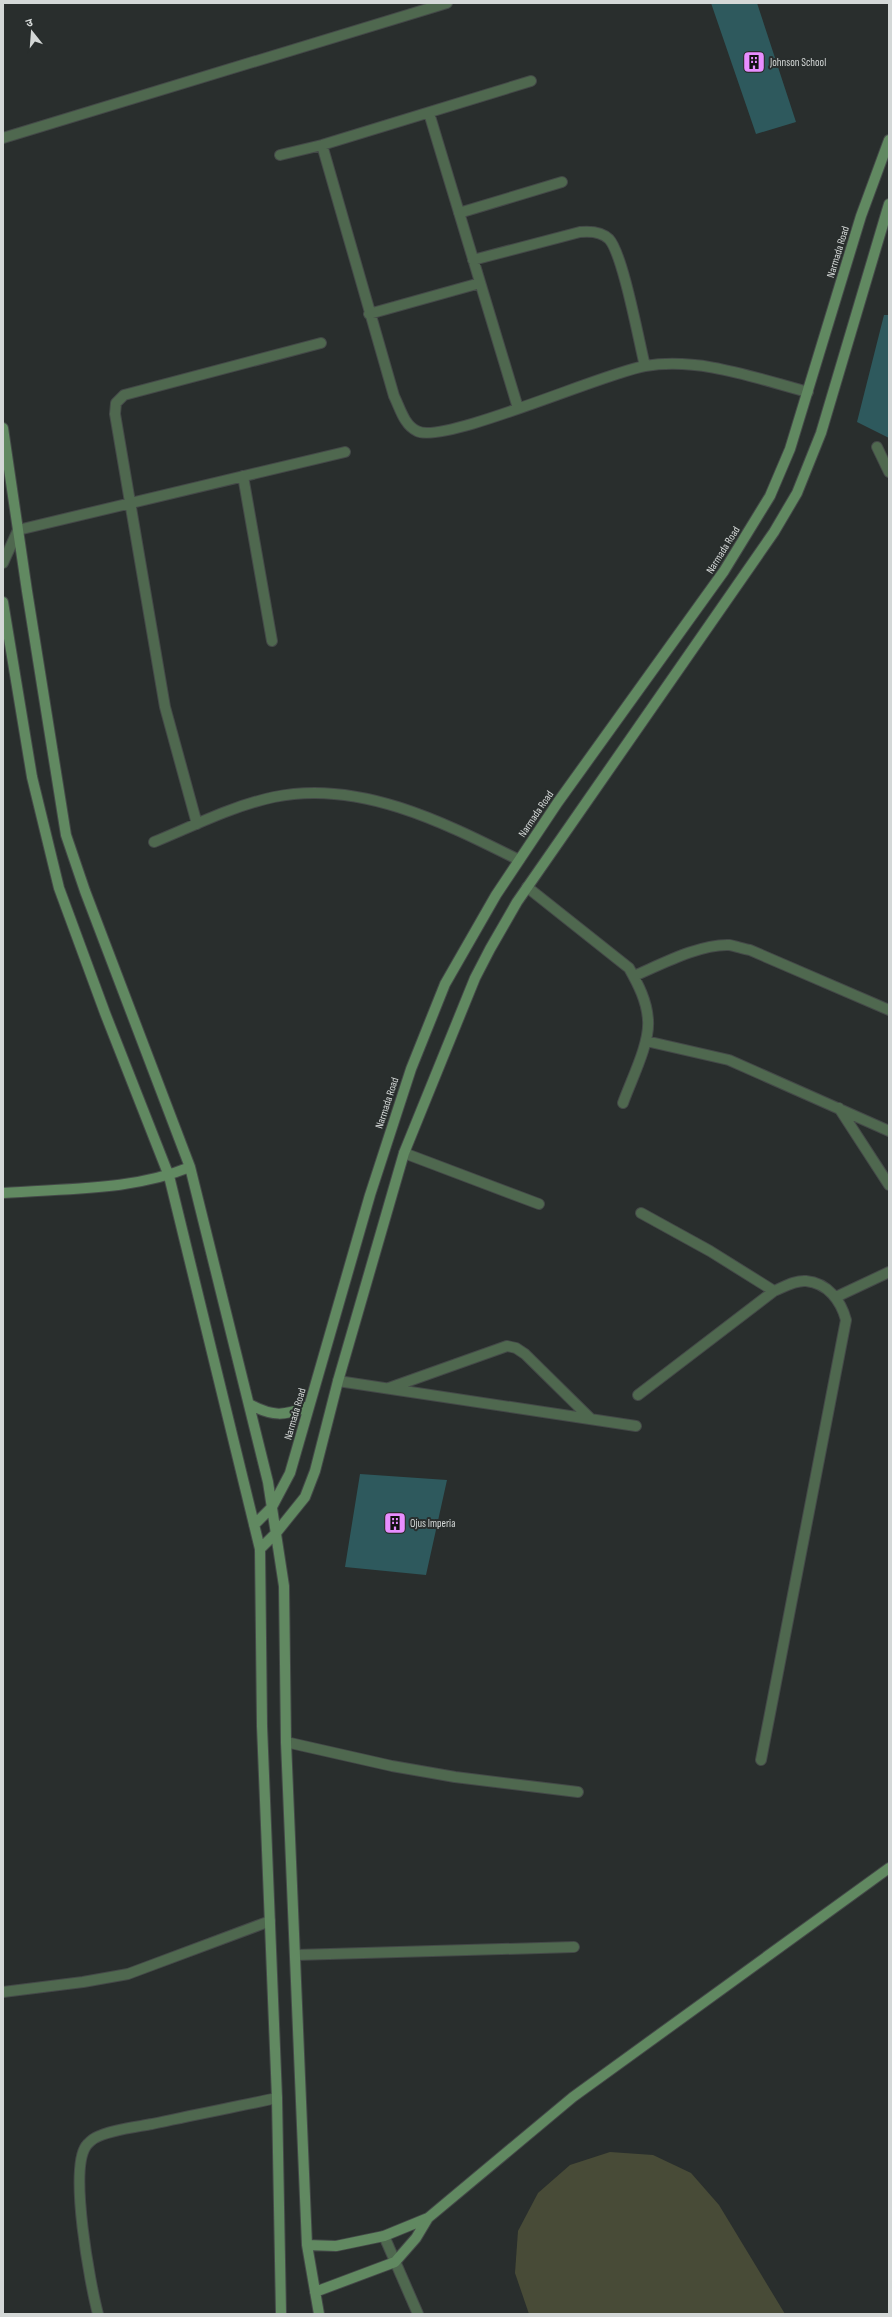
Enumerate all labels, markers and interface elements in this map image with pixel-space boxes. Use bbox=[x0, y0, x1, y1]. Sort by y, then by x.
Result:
north arrow bbox=[12, 12, 52, 52]
text: उ bbox=[24, 16, 35, 30]
building icon: Johnson School bbox=[741, 49, 767, 75]
place label: Johnson School bbox=[769, 56, 826, 69]
street label: Narmada Road bbox=[824, 224, 852, 279]
street label: Narmada Road bbox=[703, 524, 743, 576]
street label: Narmada Road bbox=[516, 788, 556, 840]
street label: Narmada Road bbox=[373, 1075, 402, 1130]
street label: Narmada Road bbox=[281, 1386, 309, 1441]
building icon: Ojus Imperia bbox=[382, 1510, 408, 1536]
place label: Ojus Imperia bbox=[410, 1517, 455, 1530]

